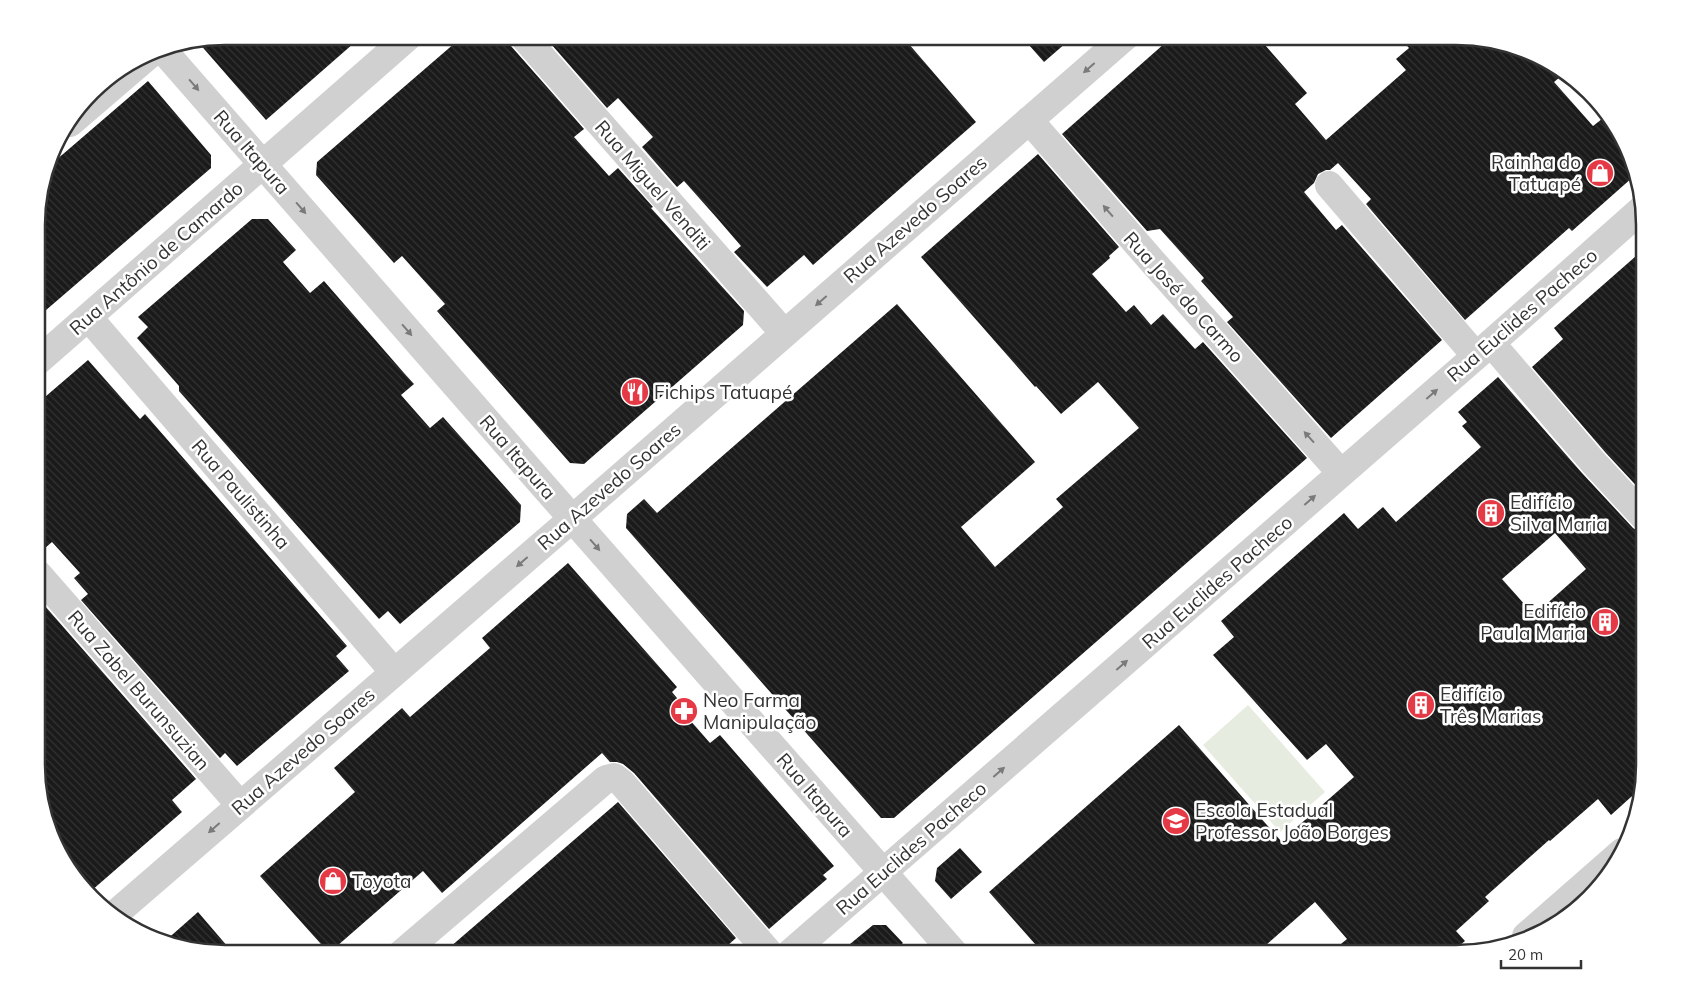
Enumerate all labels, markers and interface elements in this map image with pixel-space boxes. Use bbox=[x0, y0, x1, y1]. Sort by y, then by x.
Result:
one-way arrow bbox=[1083, 62, 1095, 74]
one-way arrow bbox=[188, 79, 200, 91]
street label: Rua Itapura bbox=[209, 105, 295, 199]
street label: Rua Miguel Venditi bbox=[590, 115, 716, 255]
street label: Rua Azevedo Soares bbox=[838, 150, 992, 288]
place label: Rainha do Tatuapé bbox=[1491, 150, 1581, 196]
shop icon: Rainha do Tatuapé bbox=[1585, 158, 1615, 188]
street label: Rua Antônio de Camardo bbox=[64, 176, 248, 340]
one-way arrow bbox=[295, 201, 306, 214]
one-way arrow bbox=[1102, 205, 1114, 217]
street label: Rua José do Carmo bbox=[1119, 227, 1249, 367]
street label: Rua Euclides Pacheco bbox=[1442, 243, 1602, 387]
one-way arrow bbox=[815, 295, 827, 307]
one-way arrow bbox=[402, 324, 413, 337]
restaurant icon: Fichips Tatuapé bbox=[620, 377, 650, 407]
place label: Fichips Tatuapé bbox=[654, 380, 792, 404]
one-way arrow bbox=[1426, 388, 1439, 399]
street label: Rua Itapura bbox=[475, 410, 561, 504]
street label: Rua Azevedo Soares bbox=[532, 417, 686, 555]
one-way arrow bbox=[1303, 430, 1314, 443]
street label: Rua Paulistinha bbox=[187, 434, 295, 554]
place label: Edifício Silva Maria bbox=[1510, 490, 1608, 536]
one-way arrow bbox=[1303, 495, 1316, 506]
building icon: Edifício Silva Maria bbox=[1476, 498, 1506, 528]
street label: Rua Euclides Pacheco bbox=[1137, 510, 1297, 654]
one-way arrow bbox=[589, 538, 601, 550]
one-way arrow bbox=[516, 556, 528, 567]
place label: Edifício Paula Maria bbox=[1480, 599, 1586, 645]
street label: Rua Zabel Burunsuzian bbox=[63, 605, 215, 775]
building icon: Edifício Paula Maria bbox=[1590, 607, 1620, 637]
one-way arrow bbox=[1115, 659, 1127, 671]
street label: Rua Azevedo Soares bbox=[226, 682, 380, 820]
place label: Edifício Três Marias bbox=[1440, 682, 1541, 728]
place label: Neo Farma Manipulação bbox=[703, 688, 816, 734]
building icon: Edifício Três Marias bbox=[1406, 690, 1436, 720]
pharmacy icon: Neo Farma Manipulação bbox=[669, 696, 699, 726]
street label: Rua Itapura bbox=[772, 748, 858, 842]
one-way arrow bbox=[992, 766, 1005, 777]
street label: Rua Euclides Pacheco bbox=[831, 776, 991, 920]
place label: Escola Estadual Professor João Borges bbox=[1195, 798, 1389, 844]
school or university icon: Escola Estadual Professor João Borges bbox=[1161, 806, 1191, 836]
one-way arrow bbox=[208, 822, 220, 834]
shop icon: Toyota bbox=[318, 866, 348, 896]
place label: Toyota bbox=[352, 869, 412, 893]
scale bar bbox=[1501, 938, 1581, 970]
text: 20 m bbox=[1508, 945, 1543, 964]

